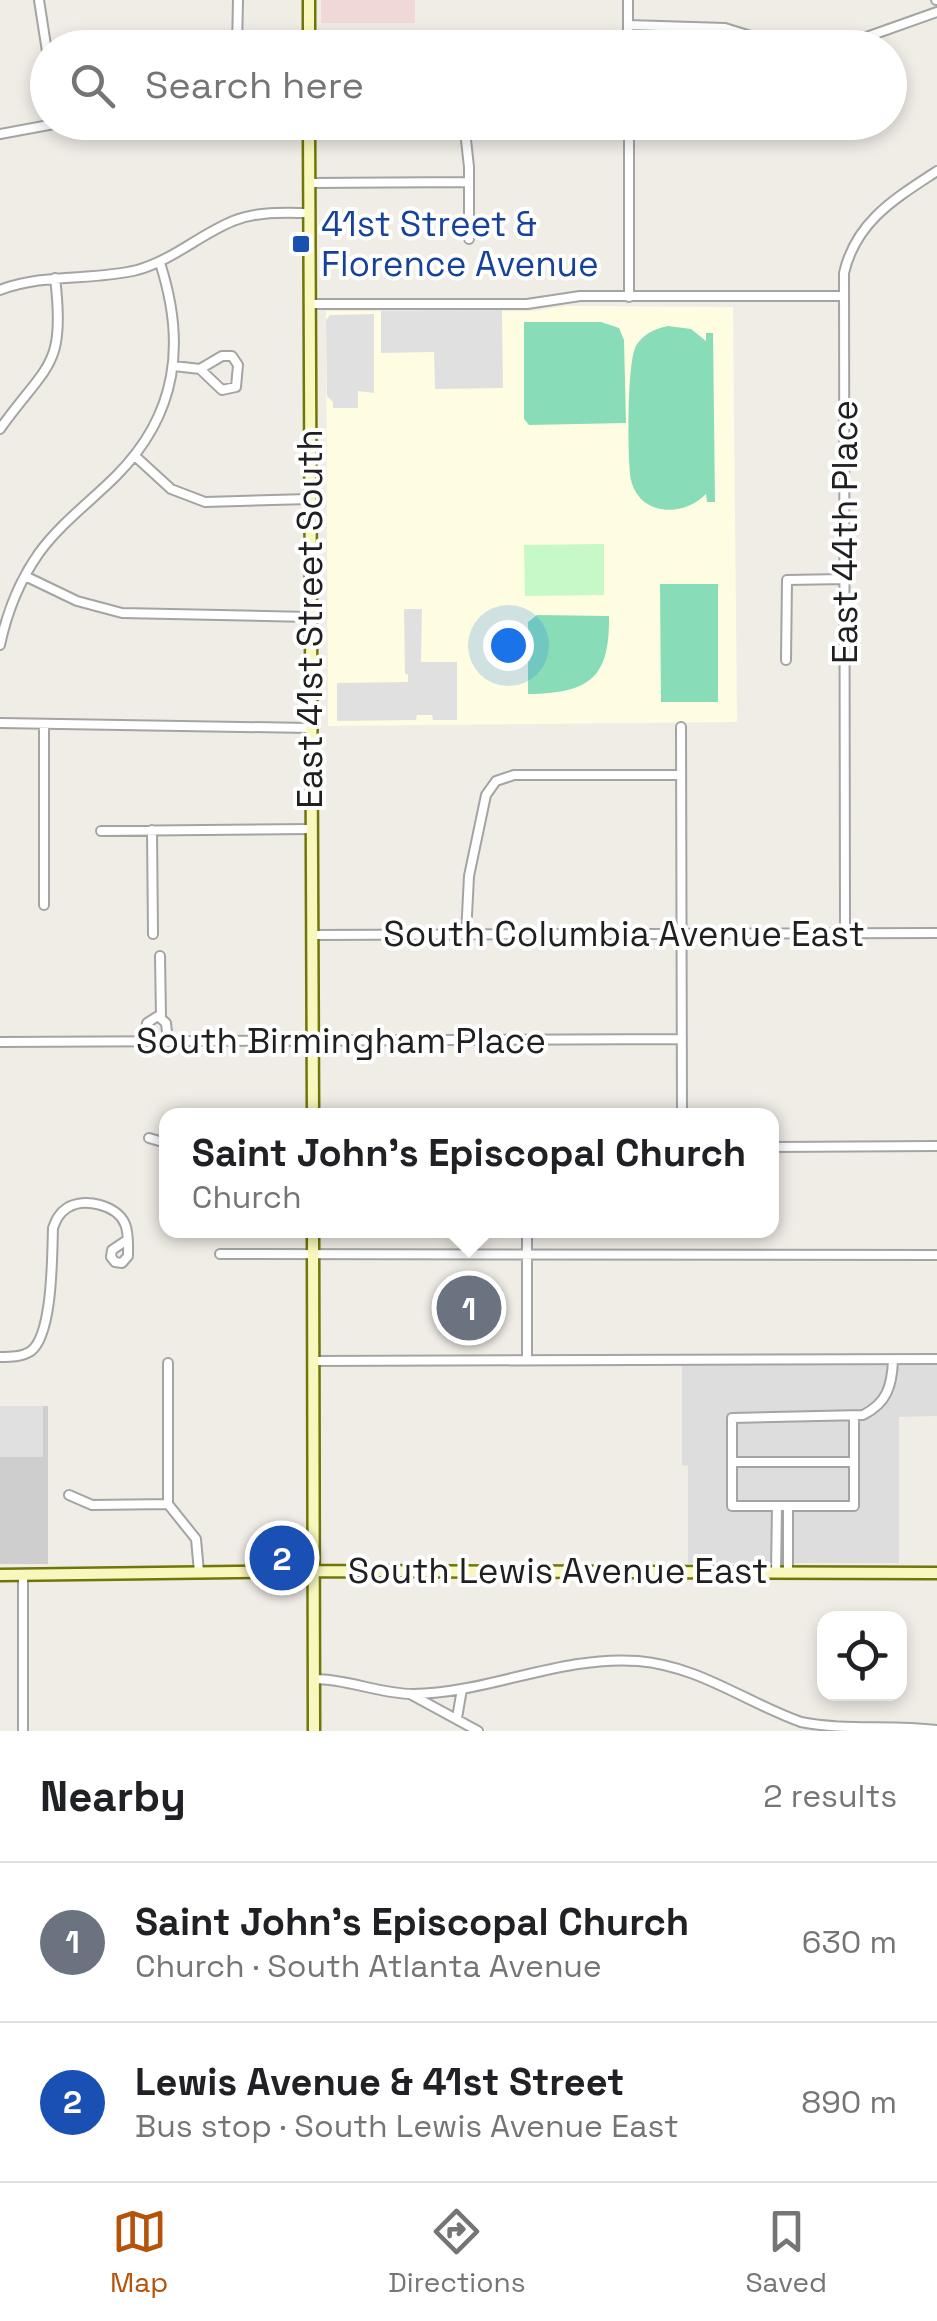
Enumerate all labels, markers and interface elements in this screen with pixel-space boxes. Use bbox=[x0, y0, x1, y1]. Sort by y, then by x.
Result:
search box bbox=[30, 30, 907, 140]
icon: search bbox=[65, 58, 120, 113]
text: Search here bbox=[145, 61, 364, 109]
place label: 41st Street & Florence Avenue bbox=[321, 202, 599, 286]
marker: 41st Street & Florence Avenue bbox=[290, 233, 312, 255]
street label: East 44th Place bbox=[823, 400, 867, 664]
street label: East 41st Street South bbox=[288, 429, 332, 809]
your location bbox=[483, 620, 534, 671]
street label: South Columbia Avenue East bbox=[383, 912, 865, 956]
street label: South Birmingham Place bbox=[136, 1019, 546, 1063]
popup bbox=[159, 1108, 779, 1238]
text: Saint John's Episcopal Church bbox=[192, 1129, 746, 1177]
text: Church bbox=[192, 1177, 302, 1217]
pin: 1 bbox=[436, 1270, 502, 1346]
pin: 2 bbox=[250, 1520, 314, 1596]
street label: South Lewis Avenue East bbox=[348, 1549, 768, 1593]
map controls bbox=[817, 1611, 907, 1701]
button: locate bbox=[817, 1611, 907, 1701]
text: Nearby bbox=[40, 1770, 186, 1823]
text: 2 results bbox=[763, 1776, 897, 1816]
text: Saint John's Episcopal Church bbox=[135, 1898, 689, 1946]
text: 1 bbox=[65, 1922, 80, 1962]
text: 630 m bbox=[802, 1922, 897, 1962]
text: Church · South Atlanta Avenue bbox=[135, 1946, 602, 1986]
text: Lewis Avenue & 41st Street bbox=[135, 2058, 624, 2106]
text: 2 bbox=[63, 2082, 82, 2122]
text: 890 m bbox=[801, 2082, 897, 2122]
text: Bus stop · South Lewis Avenue East bbox=[135, 2106, 679, 2146]
tab: Map bbox=[110, 2204, 168, 2300]
tab: Directions bbox=[388, 2204, 525, 2300]
tab: Saved bbox=[745, 2204, 827, 2300]

